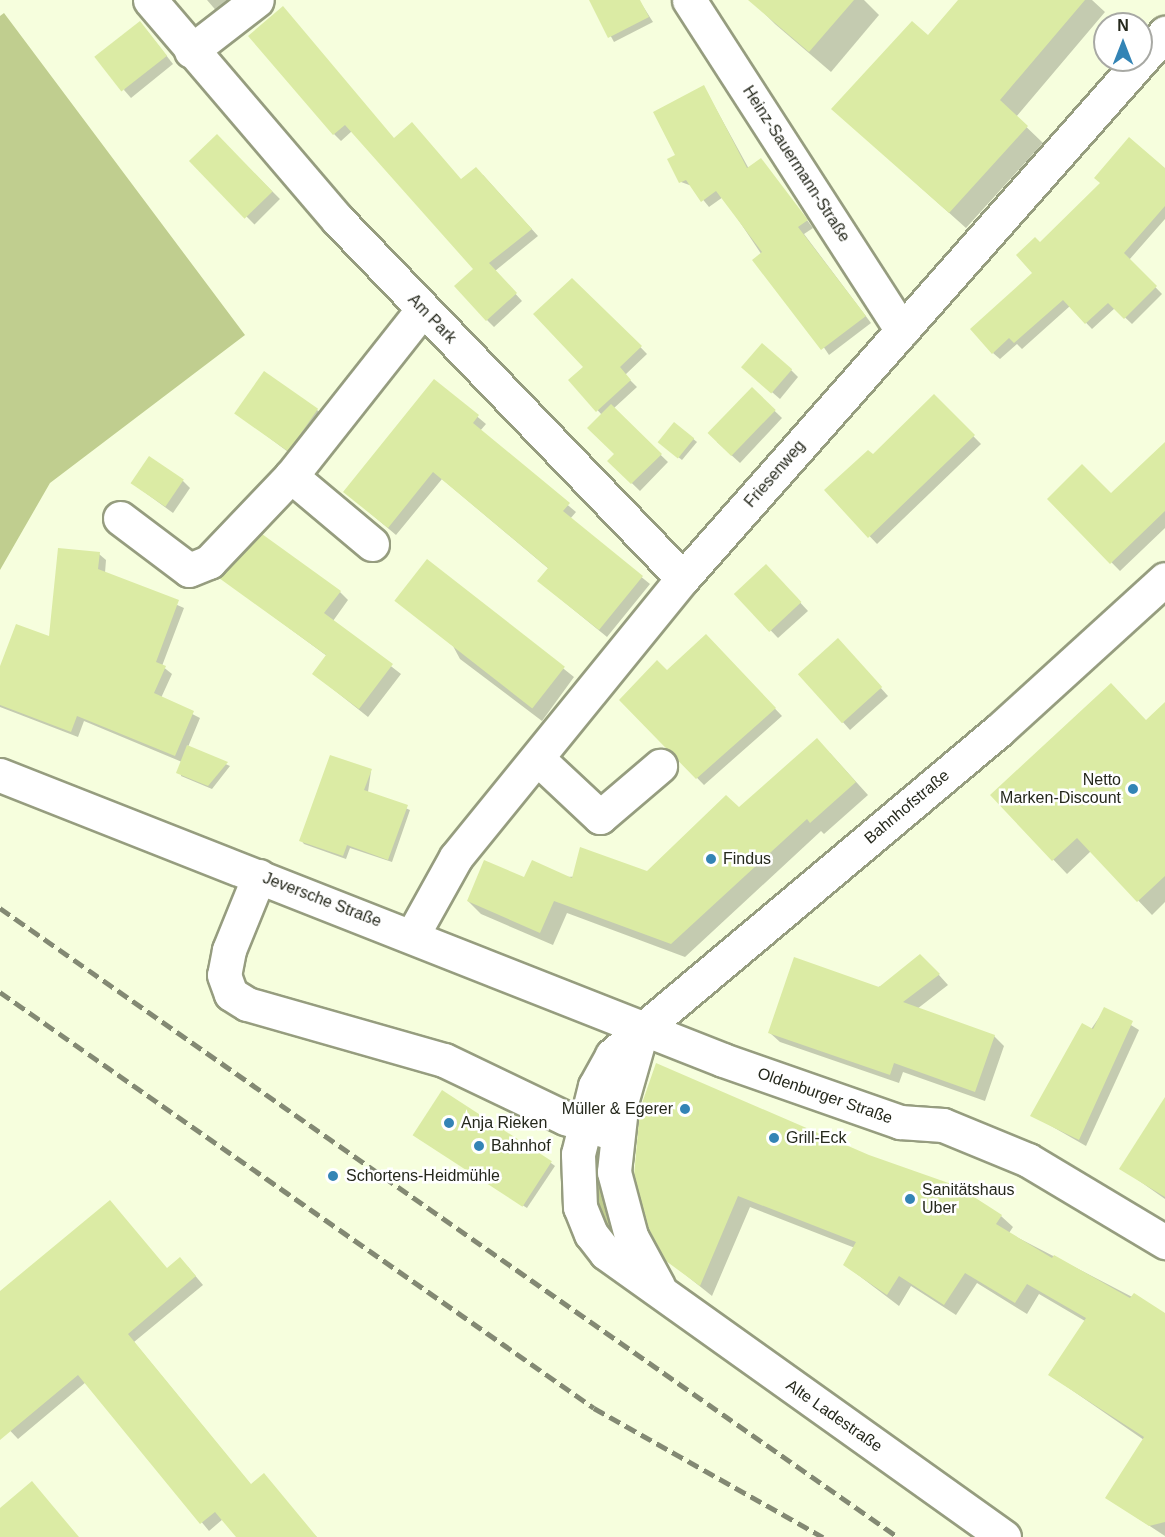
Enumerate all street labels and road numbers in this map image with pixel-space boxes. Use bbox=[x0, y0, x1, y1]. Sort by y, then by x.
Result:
street label: Heinz-Sauermann-Straße bbox=[738, 82, 854, 246]
street label: Am Park bbox=[404, 290, 460, 348]
street label: Friesenweg bbox=[741, 436, 809, 512]
street label: Bahnhofstraße bbox=[861, 766, 953, 848]
street label: Jeversche Straße bbox=[260, 869, 384, 931]
street label: Oldenburger Straße bbox=[755, 1064, 895, 1128]
street label: Alte Ladestraße bbox=[782, 1376, 886, 1456]

